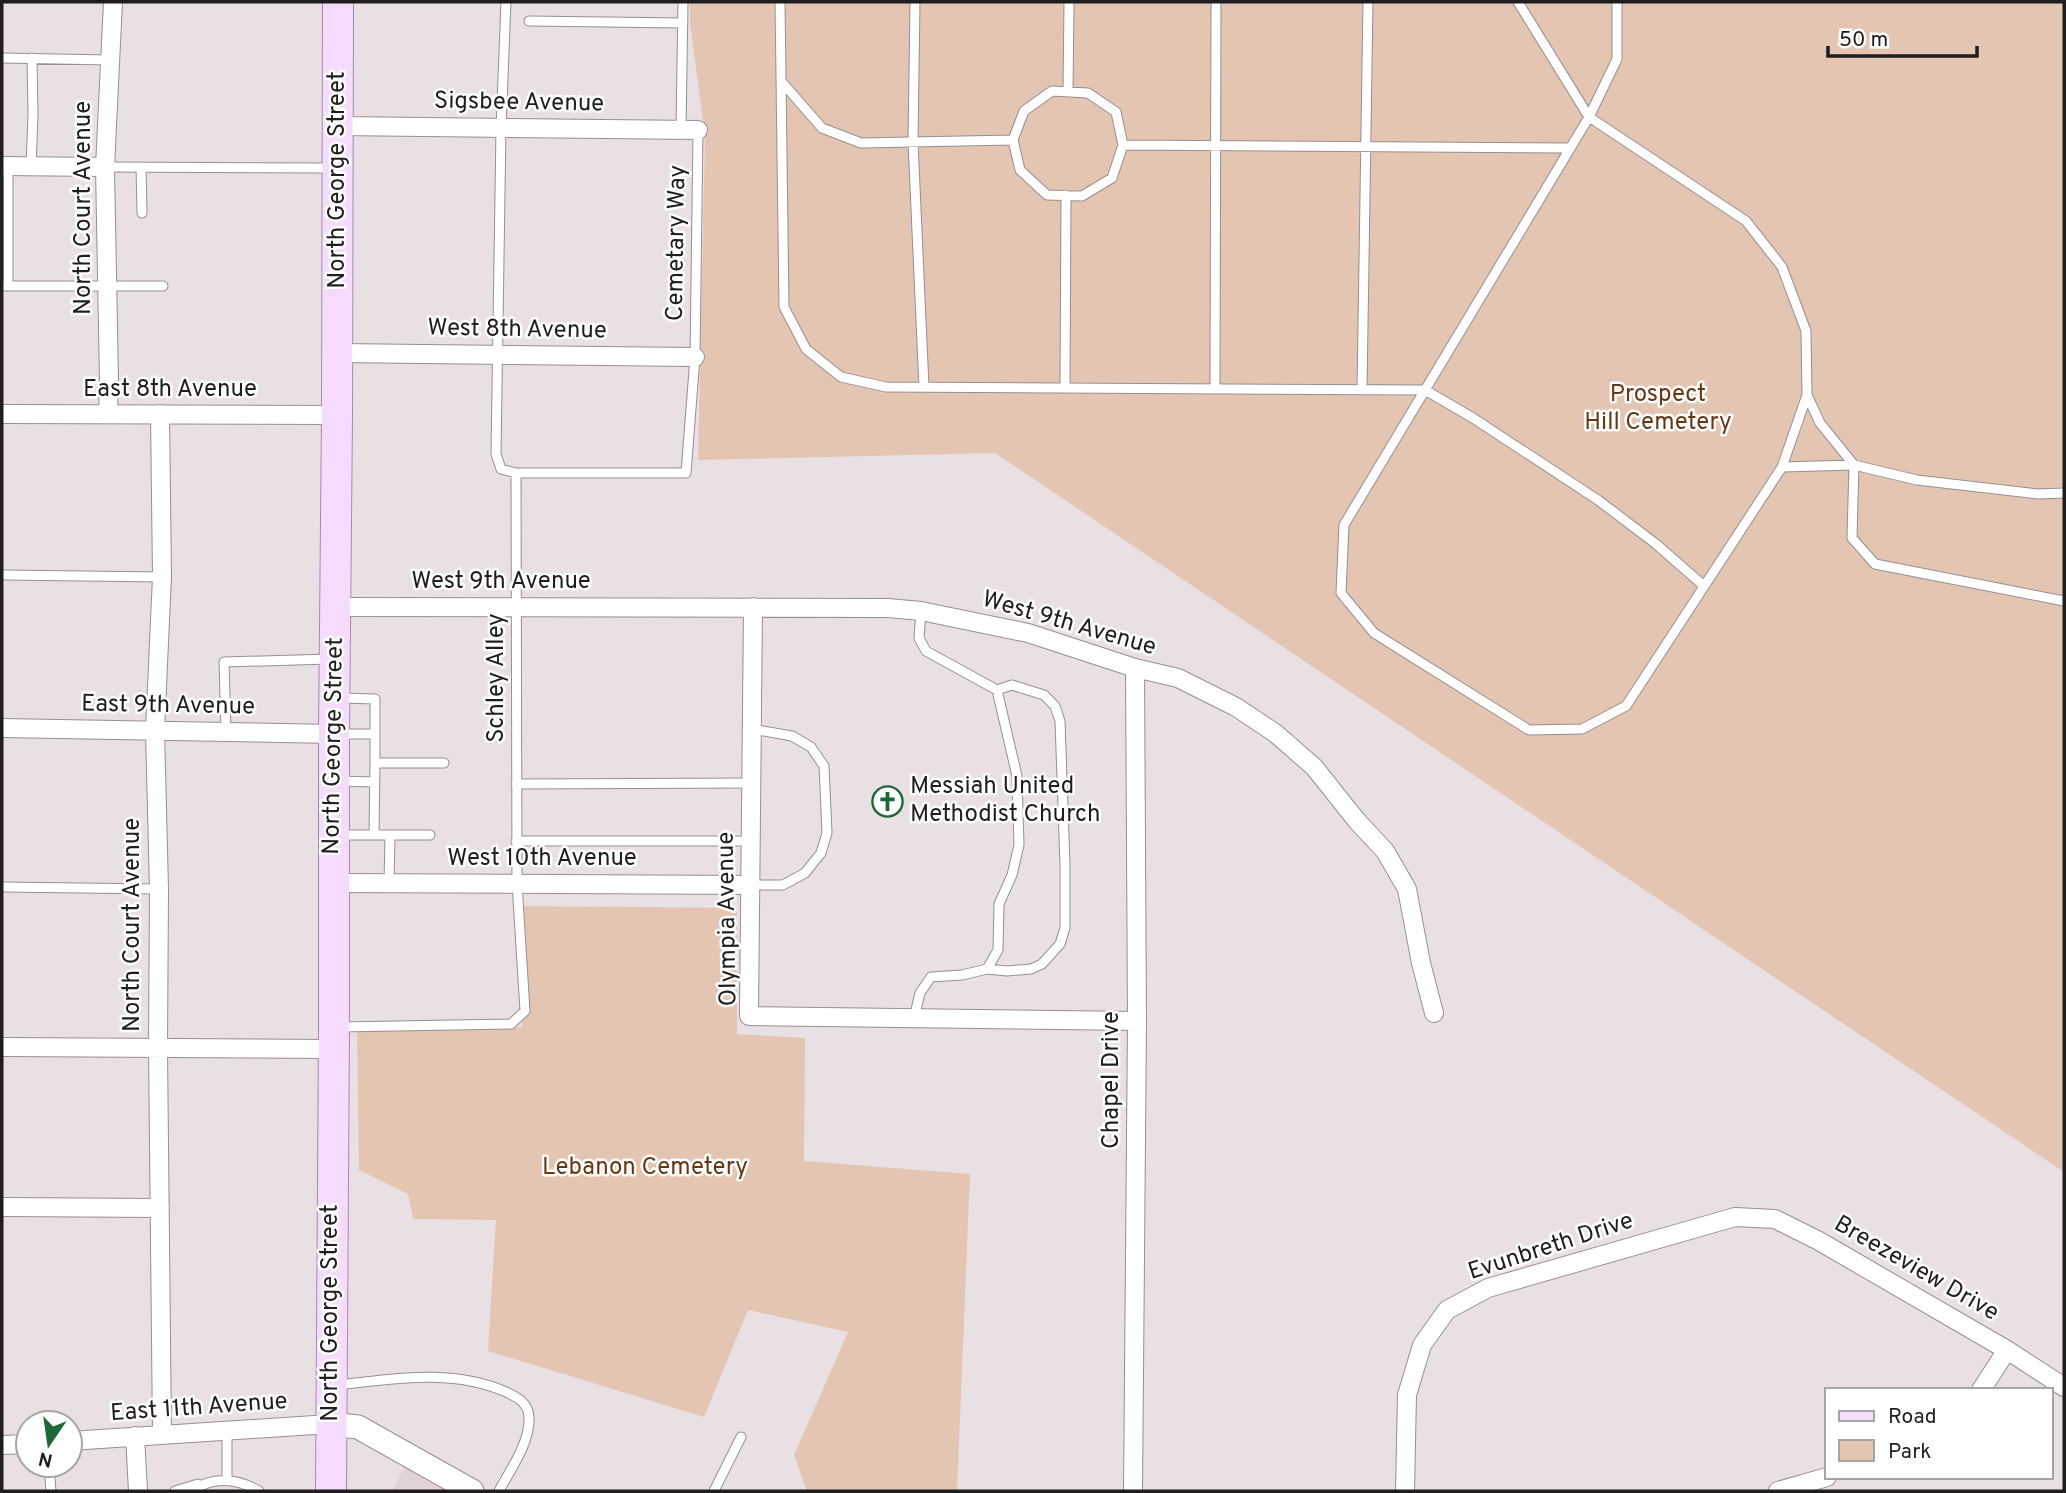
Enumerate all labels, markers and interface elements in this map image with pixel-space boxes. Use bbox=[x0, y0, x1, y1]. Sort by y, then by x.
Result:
scale bar bbox=[1828, 14, 1977, 58]
text: 50 m bbox=[1839, 27, 1888, 54]
street label: North George Street bbox=[323, 71, 353, 289]
street label: Sigsbee Avenue bbox=[434, 87, 604, 119]
street label: North Court Avenue bbox=[69, 101, 99, 315]
street label: Cemetary Way bbox=[661, 165, 693, 321]
street label: West 8th Avenue bbox=[427, 313, 607, 347]
street label: East 8th Avenue bbox=[83, 375, 257, 405]
park label: Prospect Hill Cemetery bbox=[1584, 380, 1732, 438]
street label: West 9th Avenue bbox=[411, 567, 591, 597]
street label: West 9th Avenue bbox=[979, 585, 1159, 663]
street label: Schley Alley bbox=[482, 613, 512, 743]
street label: North George Street bbox=[317, 637, 351, 855]
street label: East 9th Avenue bbox=[81, 689, 255, 723]
place label: Messiah United Methodist Church bbox=[910, 772, 1101, 830]
church icon: Messiah United Methodist Church bbox=[870, 784, 904, 818]
street label: North Court Avenue bbox=[118, 818, 148, 1032]
street label: Olympia Avenue bbox=[711, 831, 745, 1007]
street label: West 10th Avenue bbox=[447, 844, 637, 874]
street label: Chapel Drive bbox=[1097, 1011, 1127, 1149]
park label: Lebanon Cemetery bbox=[542, 1153, 748, 1183]
street label: North George Street bbox=[316, 1204, 346, 1422]
street label: Evunbreth Drive bbox=[1465, 1206, 1637, 1288]
street label: Breezeview Drive bbox=[1828, 1210, 2004, 1328]
street label: East 11th Avenue bbox=[109, 1387, 289, 1429]
legend bbox=[1825, 1388, 2052, 1479]
text: Road bbox=[1888, 1404, 1937, 1431]
north arrow bbox=[14, 1409, 84, 1479]
text: Park bbox=[1888, 1439, 1931, 1466]
text: N bbox=[36, 1445, 55, 1472]

